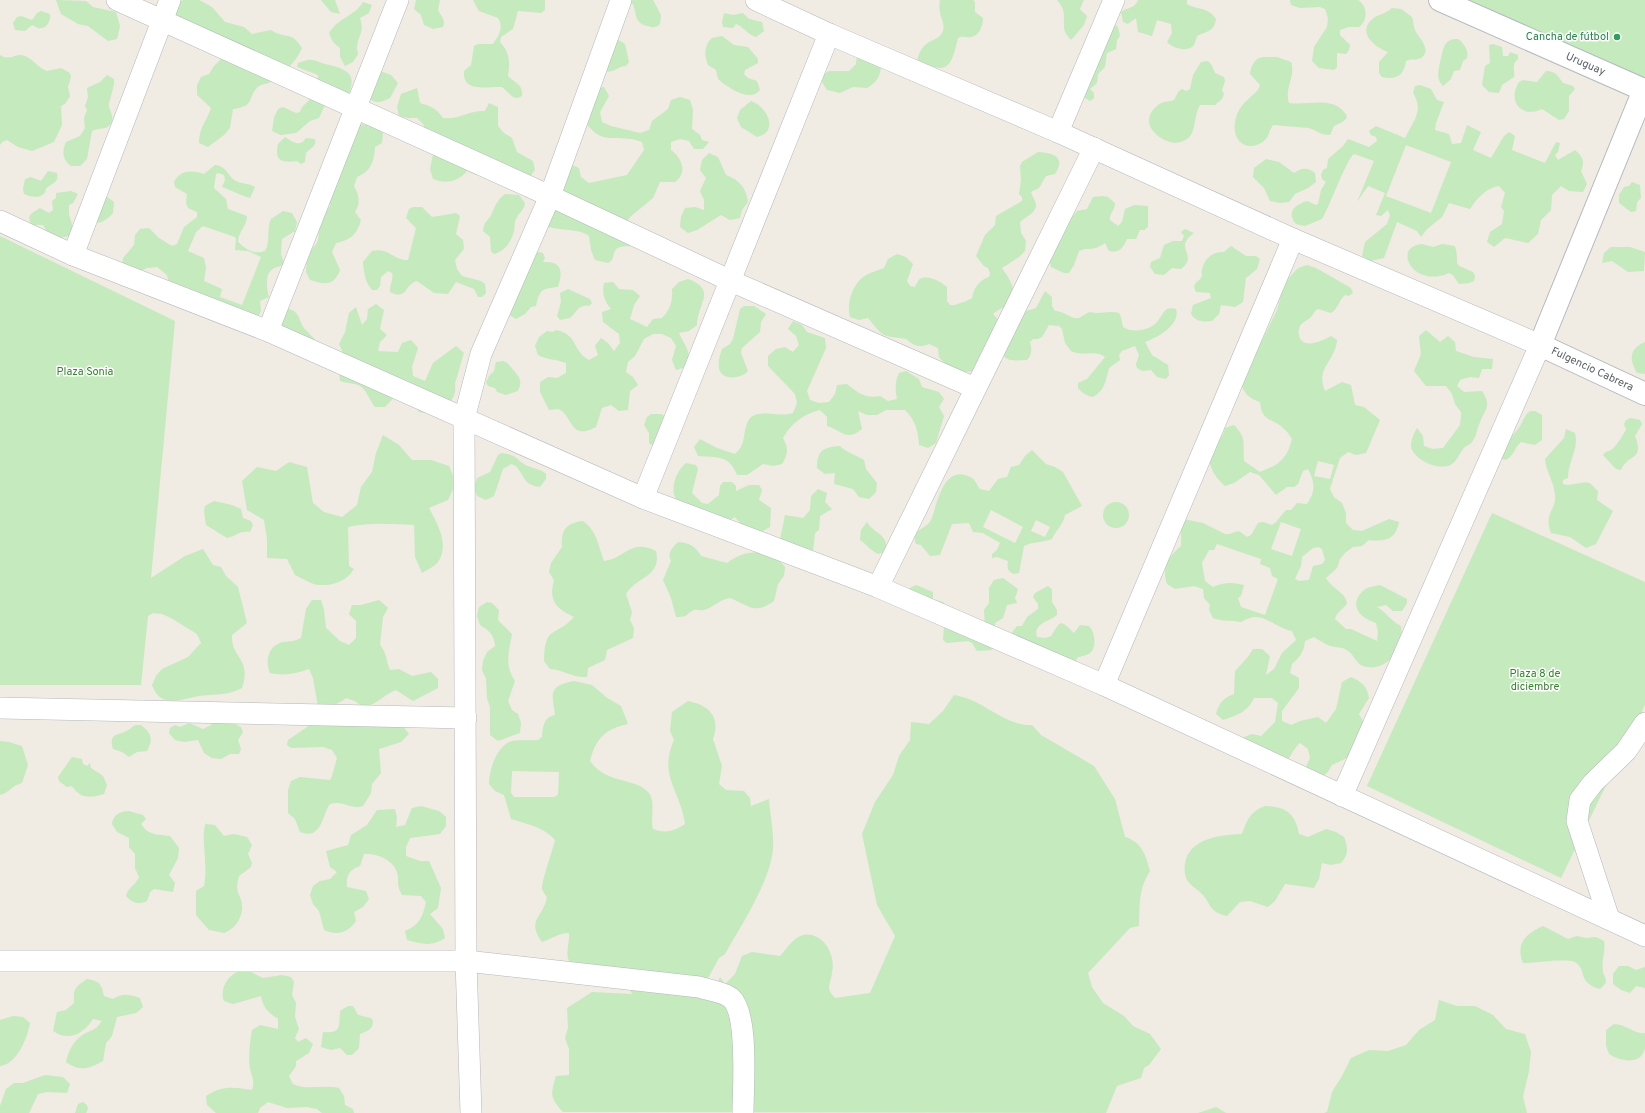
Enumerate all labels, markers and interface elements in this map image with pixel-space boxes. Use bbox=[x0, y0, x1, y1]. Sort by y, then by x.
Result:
place label: Cancha de fútbol bbox=[1526, 30, 1609, 44]
marker: Cancha de fútbol bbox=[1612, 32, 1622, 42]
street label: Uruguay bbox=[1563, 49, 1608, 79]
street label: Fulgencio Cabrera bbox=[1549, 344, 1636, 395]
park label: Plaza Sonia bbox=[57, 365, 114, 379]
park label: Plaza 8 de diciembre bbox=[1510, 667, 1561, 694]

